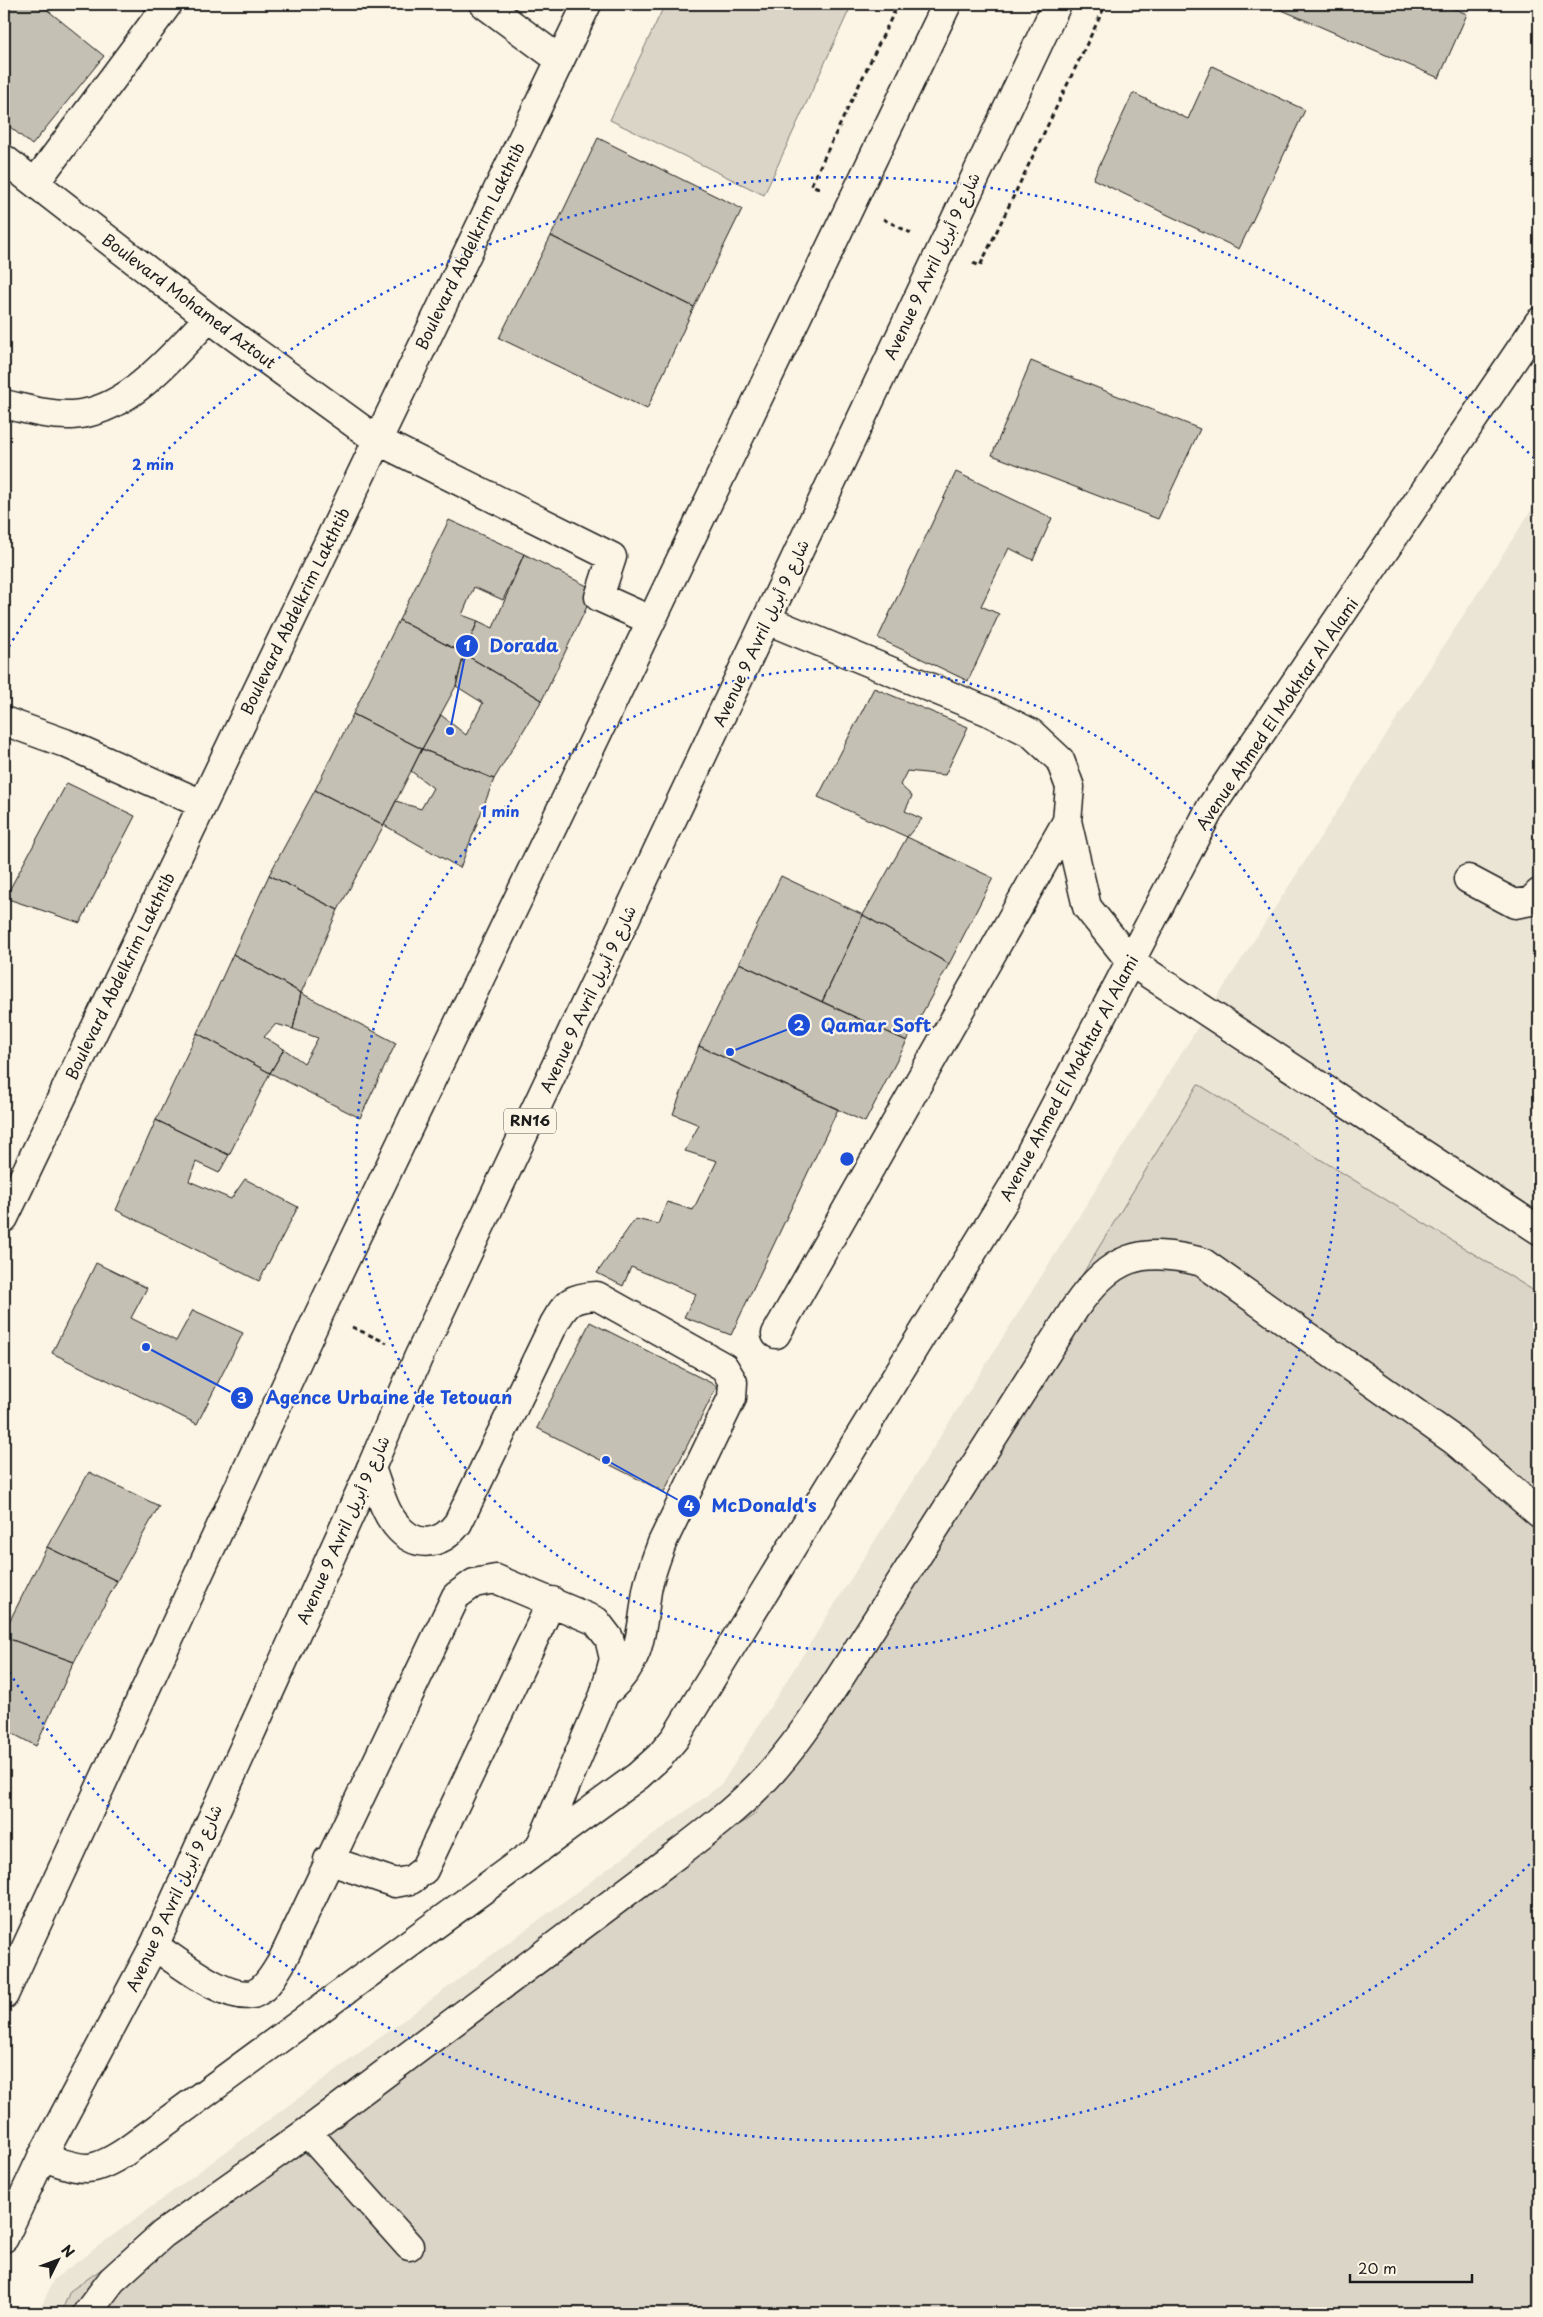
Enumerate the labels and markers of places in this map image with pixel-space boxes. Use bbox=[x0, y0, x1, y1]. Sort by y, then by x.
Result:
callout: Dorada bbox=[455, 630, 569, 663]
callout: Qamar Soft bbox=[786, 1009, 941, 1042]
centre of rings bbox=[838, 1150, 856, 1168]
callout: Agence Urbaine de Tetouan bbox=[229, 1381, 523, 1414]
callout: McDonald's bbox=[677, 1489, 827, 1522]

